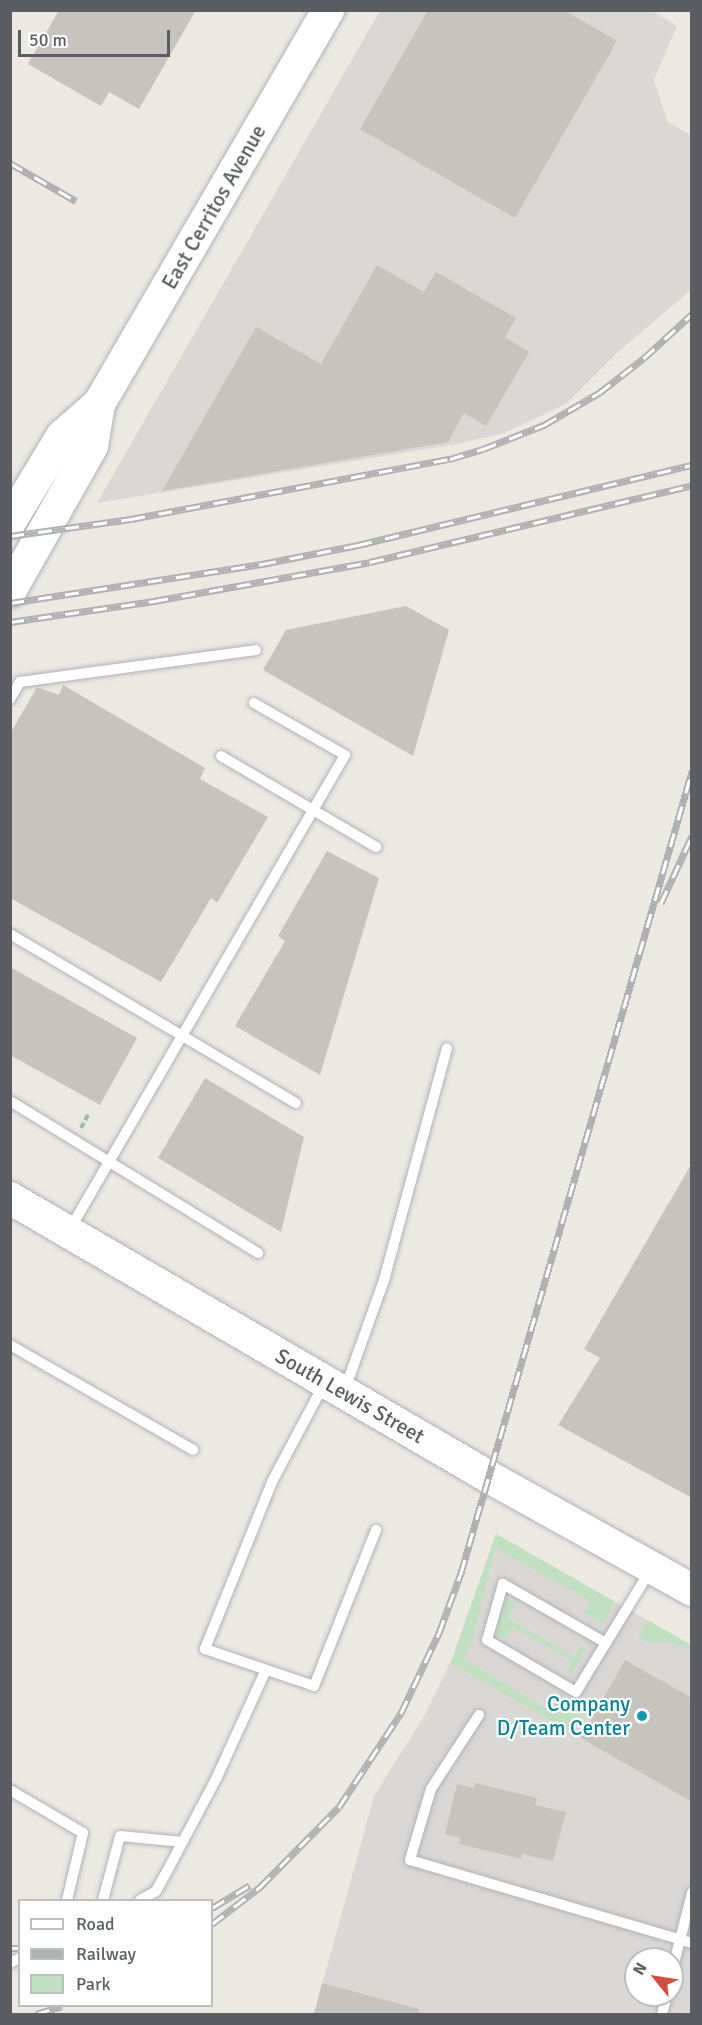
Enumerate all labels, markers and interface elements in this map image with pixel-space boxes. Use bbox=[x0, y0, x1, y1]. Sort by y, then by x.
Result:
scale bar bbox=[21, 18, 172, 56]
text: 50 m bbox=[29, 29, 67, 51]
street label: East Cerritos Avenue bbox=[157, 120, 271, 294]
street label: South Lewis Street bbox=[271, 1343, 429, 1449]
place label: Company D/Team Center bbox=[497, 1691, 630, 1741]
marker: Company D/Team Center bbox=[635, 1709, 649, 1723]
legend bbox=[18, 1899, 213, 2007]
text: Road bbox=[76, 1913, 115, 1935]
text: Railway bbox=[76, 1943, 136, 1965]
north arrow bbox=[624, 1947, 684, 2007]
text: N bbox=[629, 1959, 652, 1979]
text: Park bbox=[76, 1973, 111, 1995]

